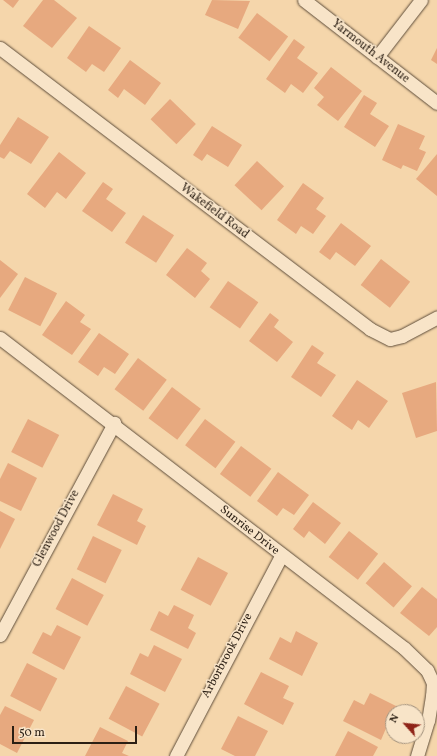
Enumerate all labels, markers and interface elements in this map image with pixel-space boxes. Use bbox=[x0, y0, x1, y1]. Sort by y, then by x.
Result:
street label: Yarmouth Avenue bbox=[328, 17, 412, 87]
street label: Wakefield Road bbox=[177, 181, 251, 243]
street label: Glenwood Drive bbox=[31, 488, 83, 570]
street label: Sunrise Drive bbox=[216, 503, 282, 559]
street label: Arborbrook Drive bbox=[200, 611, 256, 701]
north arrow bbox=[385, 704, 425, 744]
text: N bbox=[386, 712, 403, 726]
scale bar bbox=[14, 718, 139, 744]
text: 50 m bbox=[19, 725, 45, 741]

